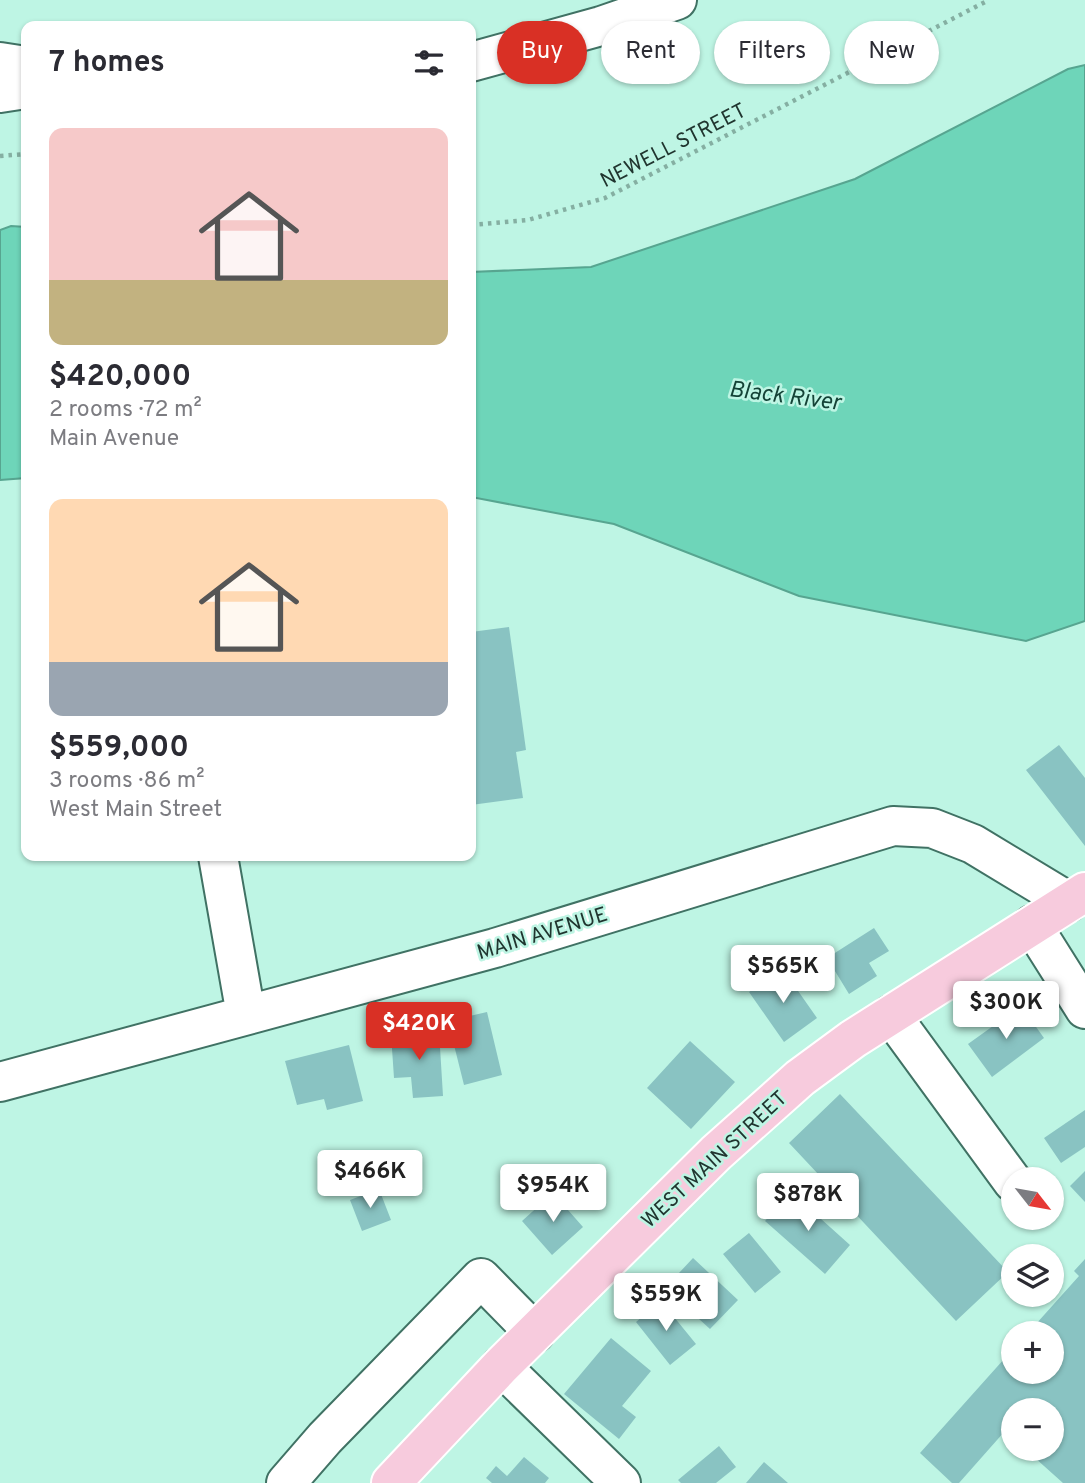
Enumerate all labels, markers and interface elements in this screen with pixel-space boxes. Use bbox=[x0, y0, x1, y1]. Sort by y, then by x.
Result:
chip: Buy bbox=[497, 21, 587, 84]
chip: Rent bbox=[601, 21, 700, 84]
chip: Filters bbox=[714, 21, 830, 84]
chip: New bbox=[844, 21, 939, 84]
icon: filters bbox=[410, 44, 448, 82]
text: 7 homes bbox=[49, 45, 165, 82]
street label: NEWELL STREET bbox=[596, 98, 751, 195]
icon: home bbox=[186, 173, 312, 299]
text: $420,000 bbox=[49, 359, 191, 396]
water label: Black River bbox=[727, 376, 844, 419]
text: 2 rooms · 72 m² bbox=[49, 396, 202, 425]
text: Main Avenue bbox=[49, 425, 179, 454]
icon: home bbox=[186, 544, 312, 670]
text: $559,000 bbox=[49, 730, 189, 767]
text: 3 rooms · 86 m² bbox=[49, 767, 205, 796]
text: West Main Street bbox=[49, 796, 222, 825]
street label: MAIN AVENUE bbox=[474, 902, 611, 967]
pin: $565K bbox=[734, 946, 832, 1005]
text: $565K bbox=[747, 953, 819, 982]
pin: $300K bbox=[957, 982, 1055, 1041]
text: $300K bbox=[969, 989, 1043, 1018]
pin: $420K bbox=[370, 1002, 468, 1062]
text: $420K bbox=[382, 1010, 456, 1039]
street label: WEST MAIN STREET bbox=[636, 1085, 794, 1235]
pin: $466K bbox=[321, 1150, 419, 1210]
text: $466K bbox=[333, 1158, 407, 1187]
pin: $954K bbox=[504, 1164, 602, 1224]
north arrow bbox=[1001, 1167, 1064, 1230]
map controls bbox=[1001, 1167, 1064, 1461]
text: $954K bbox=[516, 1172, 590, 1201]
pin: $878K bbox=[759, 1174, 857, 1233]
text: $878K bbox=[773, 1181, 843, 1210]
button: layers bbox=[1001, 1244, 1064, 1307]
pin: $559K bbox=[617, 1274, 715, 1333]
text: $559K bbox=[630, 1281, 702, 1310]
button: + bbox=[1001, 1321, 1064, 1384]
button: − bbox=[1001, 1398, 1064, 1461]

